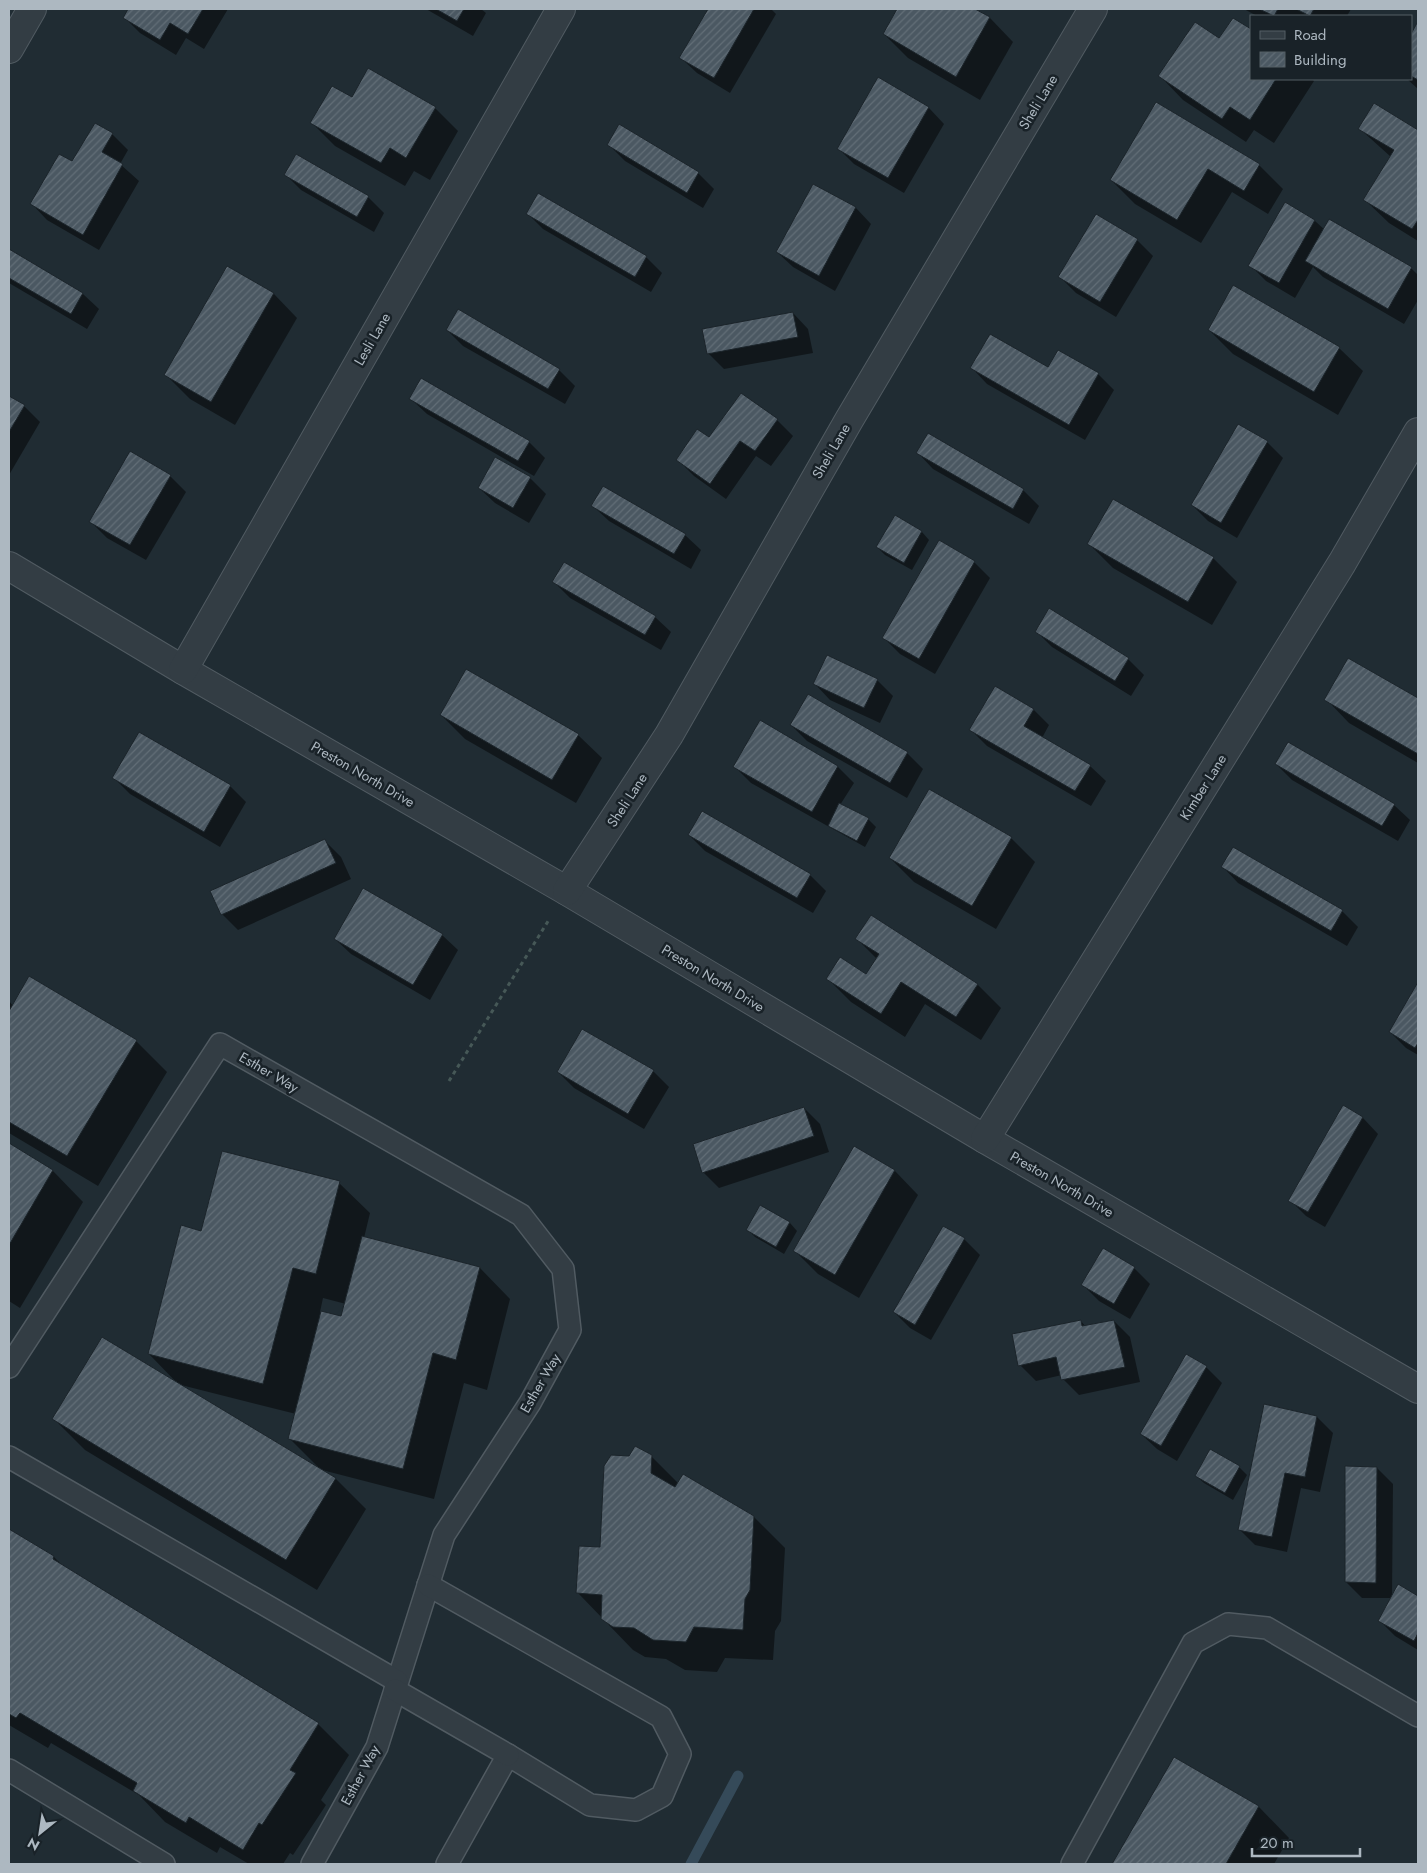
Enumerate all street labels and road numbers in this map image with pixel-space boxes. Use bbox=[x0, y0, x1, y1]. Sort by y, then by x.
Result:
street label: Sheli Lane bbox=[1014, 71, 1062, 133]
street label: Lesli Lane bbox=[349, 309, 395, 369]
street label: Sheli Lane bbox=[807, 420, 855, 482]
street label: Preston North Drive bbox=[307, 736, 419, 812]
street label: Kimber Lane bbox=[1175, 750, 1231, 824]
street label: Sheli Lane bbox=[602, 769, 652, 831]
street label: Preston North Drive bbox=[658, 939, 768, 1017]
street label: Esther Way bbox=[236, 1047, 303, 1097]
street label: Preston North Drive bbox=[1006, 1146, 1118, 1222]
street label: Esther Way bbox=[515, 1349, 565, 1416]
street label: Esther Way bbox=[336, 1741, 385, 1809]

